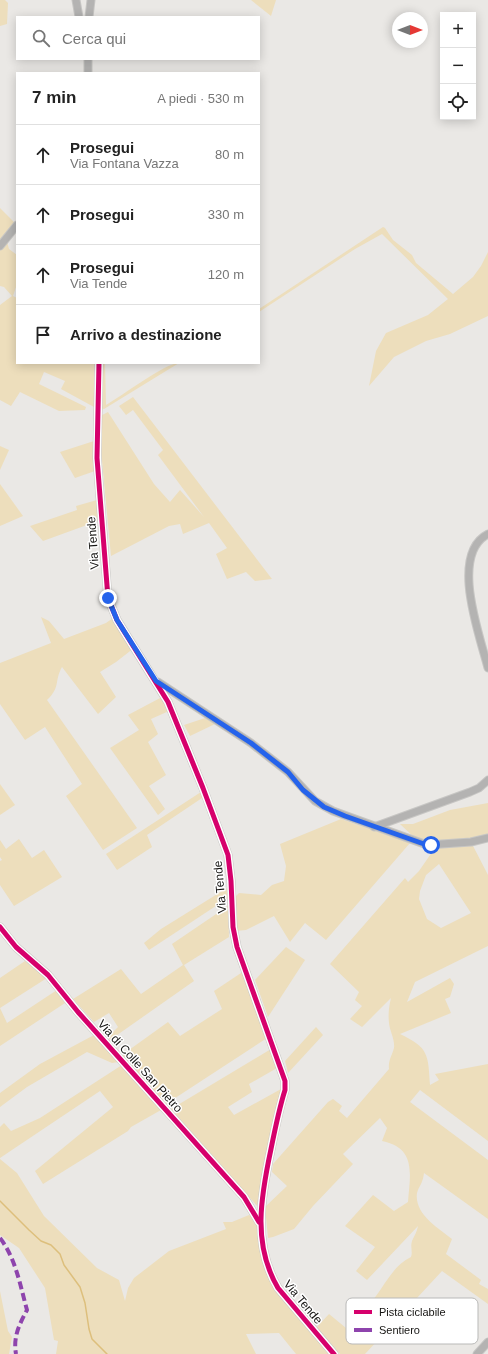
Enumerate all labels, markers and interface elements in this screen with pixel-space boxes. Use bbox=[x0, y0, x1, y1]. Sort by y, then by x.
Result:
north arrow bbox=[392, 12, 428, 48]
map controls bbox=[440, 12, 476, 120]
button: + bbox=[440, 12, 476, 48]
search box bbox=[16, 16, 260, 60]
icon: search bbox=[30, 27, 52, 49]
text: Cerca qui bbox=[62, 30, 126, 47]
button: − bbox=[440, 48, 476, 84]
button: locate bbox=[440, 84, 476, 120]
text: 7 min bbox=[32, 88, 76, 107]
text: A piedi · 530 m bbox=[157, 91, 244, 106]
text: Prosegui bbox=[70, 139, 134, 156]
icon: ahead bbox=[32, 144, 54, 166]
text: 80 m bbox=[215, 147, 244, 162]
text: Via Fontana Vazza bbox=[70, 156, 179, 171]
icon: ahead bbox=[32, 204, 54, 226]
text: Prosegui bbox=[70, 206, 134, 223]
text: 330 m bbox=[208, 207, 244, 222]
text: Prosegui bbox=[70, 259, 134, 276]
icon: ahead bbox=[32, 264, 54, 286]
text: 120 m bbox=[208, 267, 244, 282]
text: Via Tende bbox=[70, 276, 127, 291]
icon: arrive bbox=[32, 324, 54, 346]
text: Arrivo a destinazione bbox=[70, 326, 222, 343]
street label: Via Tende bbox=[84, 516, 102, 570]
route end bbox=[99, 589, 117, 607]
route start bbox=[422, 836, 440, 854]
street label: Via Tende bbox=[211, 860, 229, 914]
street label: Via di Colle San Pietro bbox=[95, 1017, 186, 1115]
street label: Via Tende bbox=[281, 1277, 326, 1327]
legend bbox=[346, 1298, 478, 1344]
text: Pista ciclabile bbox=[379, 1306, 446, 1318]
text: Sentiero bbox=[379, 1324, 420, 1336]

